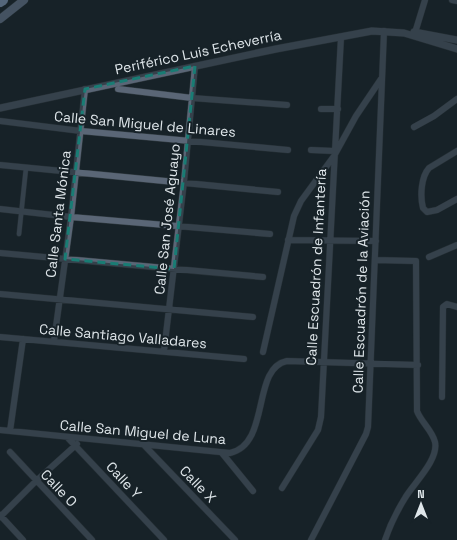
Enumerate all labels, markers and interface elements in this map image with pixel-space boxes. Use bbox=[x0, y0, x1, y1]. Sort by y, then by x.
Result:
street label: Periférico Luis Echeverría bbox=[113, 26, 283, 78]
street label: Calle San Miguel de Linares bbox=[53, 107, 237, 141]
street label: Calle San José Aguayo bbox=[150, 143, 184, 295]
street label: Calle Santa Mónica bbox=[41, 149, 75, 279]
street label: Calle Escuadrón de Infantería bbox=[302, 168, 330, 366]
street label: Calle Escuadrón de la Aviación bbox=[348, 190, 374, 394]
street label: Calle Santiago Valladares bbox=[38, 320, 208, 352]
street label: Calle San Miguel de Luna bbox=[59, 416, 227, 448]
street label: Calle Y bbox=[102, 458, 146, 503]
street label: Calle X bbox=[176, 462, 220, 506]
street label: Calle O bbox=[37, 466, 81, 510]
north arrow bbox=[401, 484, 441, 524]
text: N bbox=[417, 487, 425, 501]

